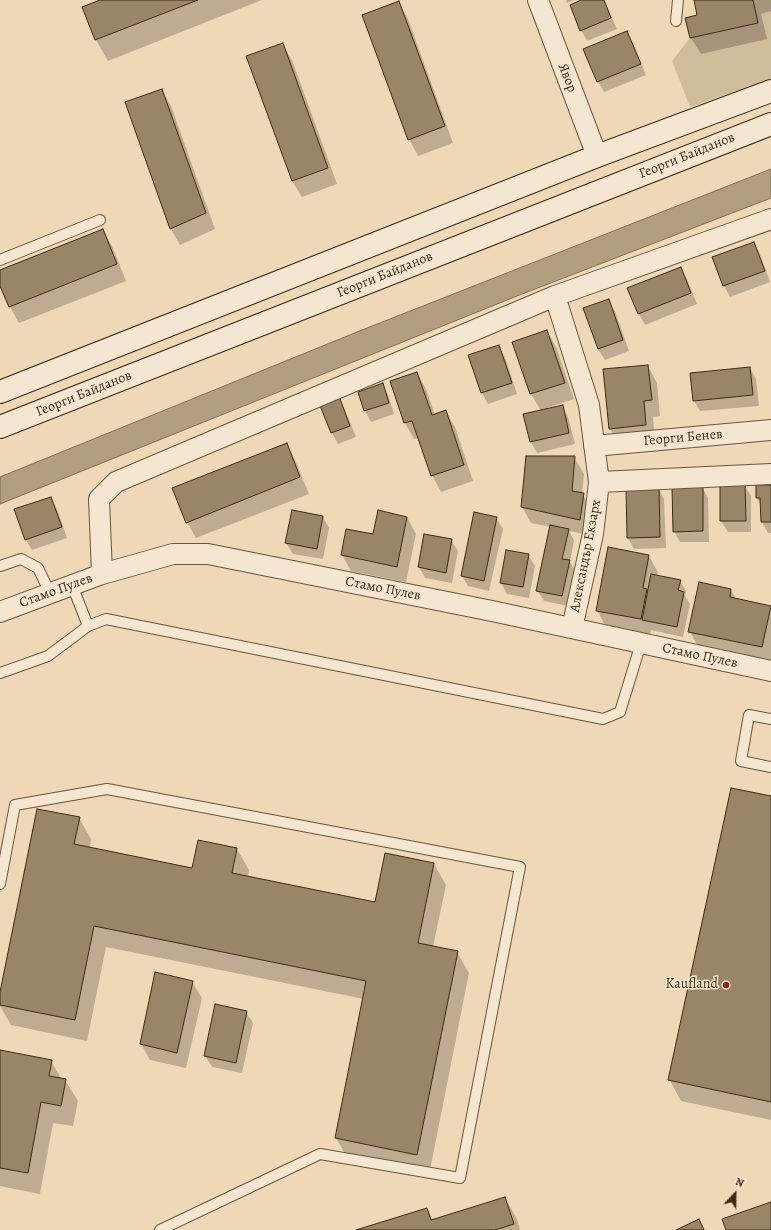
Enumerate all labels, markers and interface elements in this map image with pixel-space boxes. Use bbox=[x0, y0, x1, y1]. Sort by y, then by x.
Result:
street label: Явор bbox=[554, 61, 580, 95]
street label: Георги Байданов bbox=[637, 129, 737, 183]
street label: Георги Байданов bbox=[335, 248, 435, 302]
street label: Георги Байданов bbox=[34, 367, 134, 421]
street label: Георги Бенев bbox=[643, 426, 723, 450]
street label: Александър Екзарх bbox=[567, 498, 605, 614]
street label: Стамо Пулев bbox=[17, 570, 95, 612]
street label: Стамо Пулев bbox=[344, 573, 422, 605]
street label: Стамо Пулев bbox=[661, 640, 739, 672]
place label: Kaufland bbox=[666, 977, 718, 993]
marker: Kaufland bbox=[721, 980, 731, 990]
north arrow bbox=[715, 1174, 755, 1214]
text: N bbox=[733, 1174, 746, 1191]

